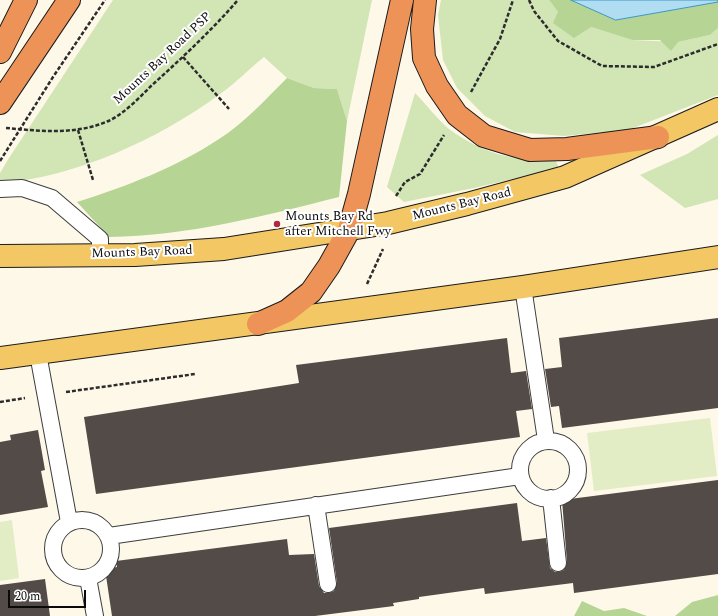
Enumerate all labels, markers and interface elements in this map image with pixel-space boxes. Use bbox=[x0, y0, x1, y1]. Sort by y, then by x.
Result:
street label: Mounts Bay Road PSP bbox=[111, 10, 215, 108]
street label: Mounts Bay Road bbox=[411, 185, 513, 225]
place label: Mounts Bay Rd after Mitchell Fwy bbox=[285, 209, 391, 240]
marker: Mounts Bay Rd after Mitchell Fwy bbox=[272, 219, 282, 229]
street label: Mounts Bay Road bbox=[91, 243, 193, 263]
scale bar bbox=[10, 582, 88, 608]
text: 20 m bbox=[15, 587, 40, 606]

